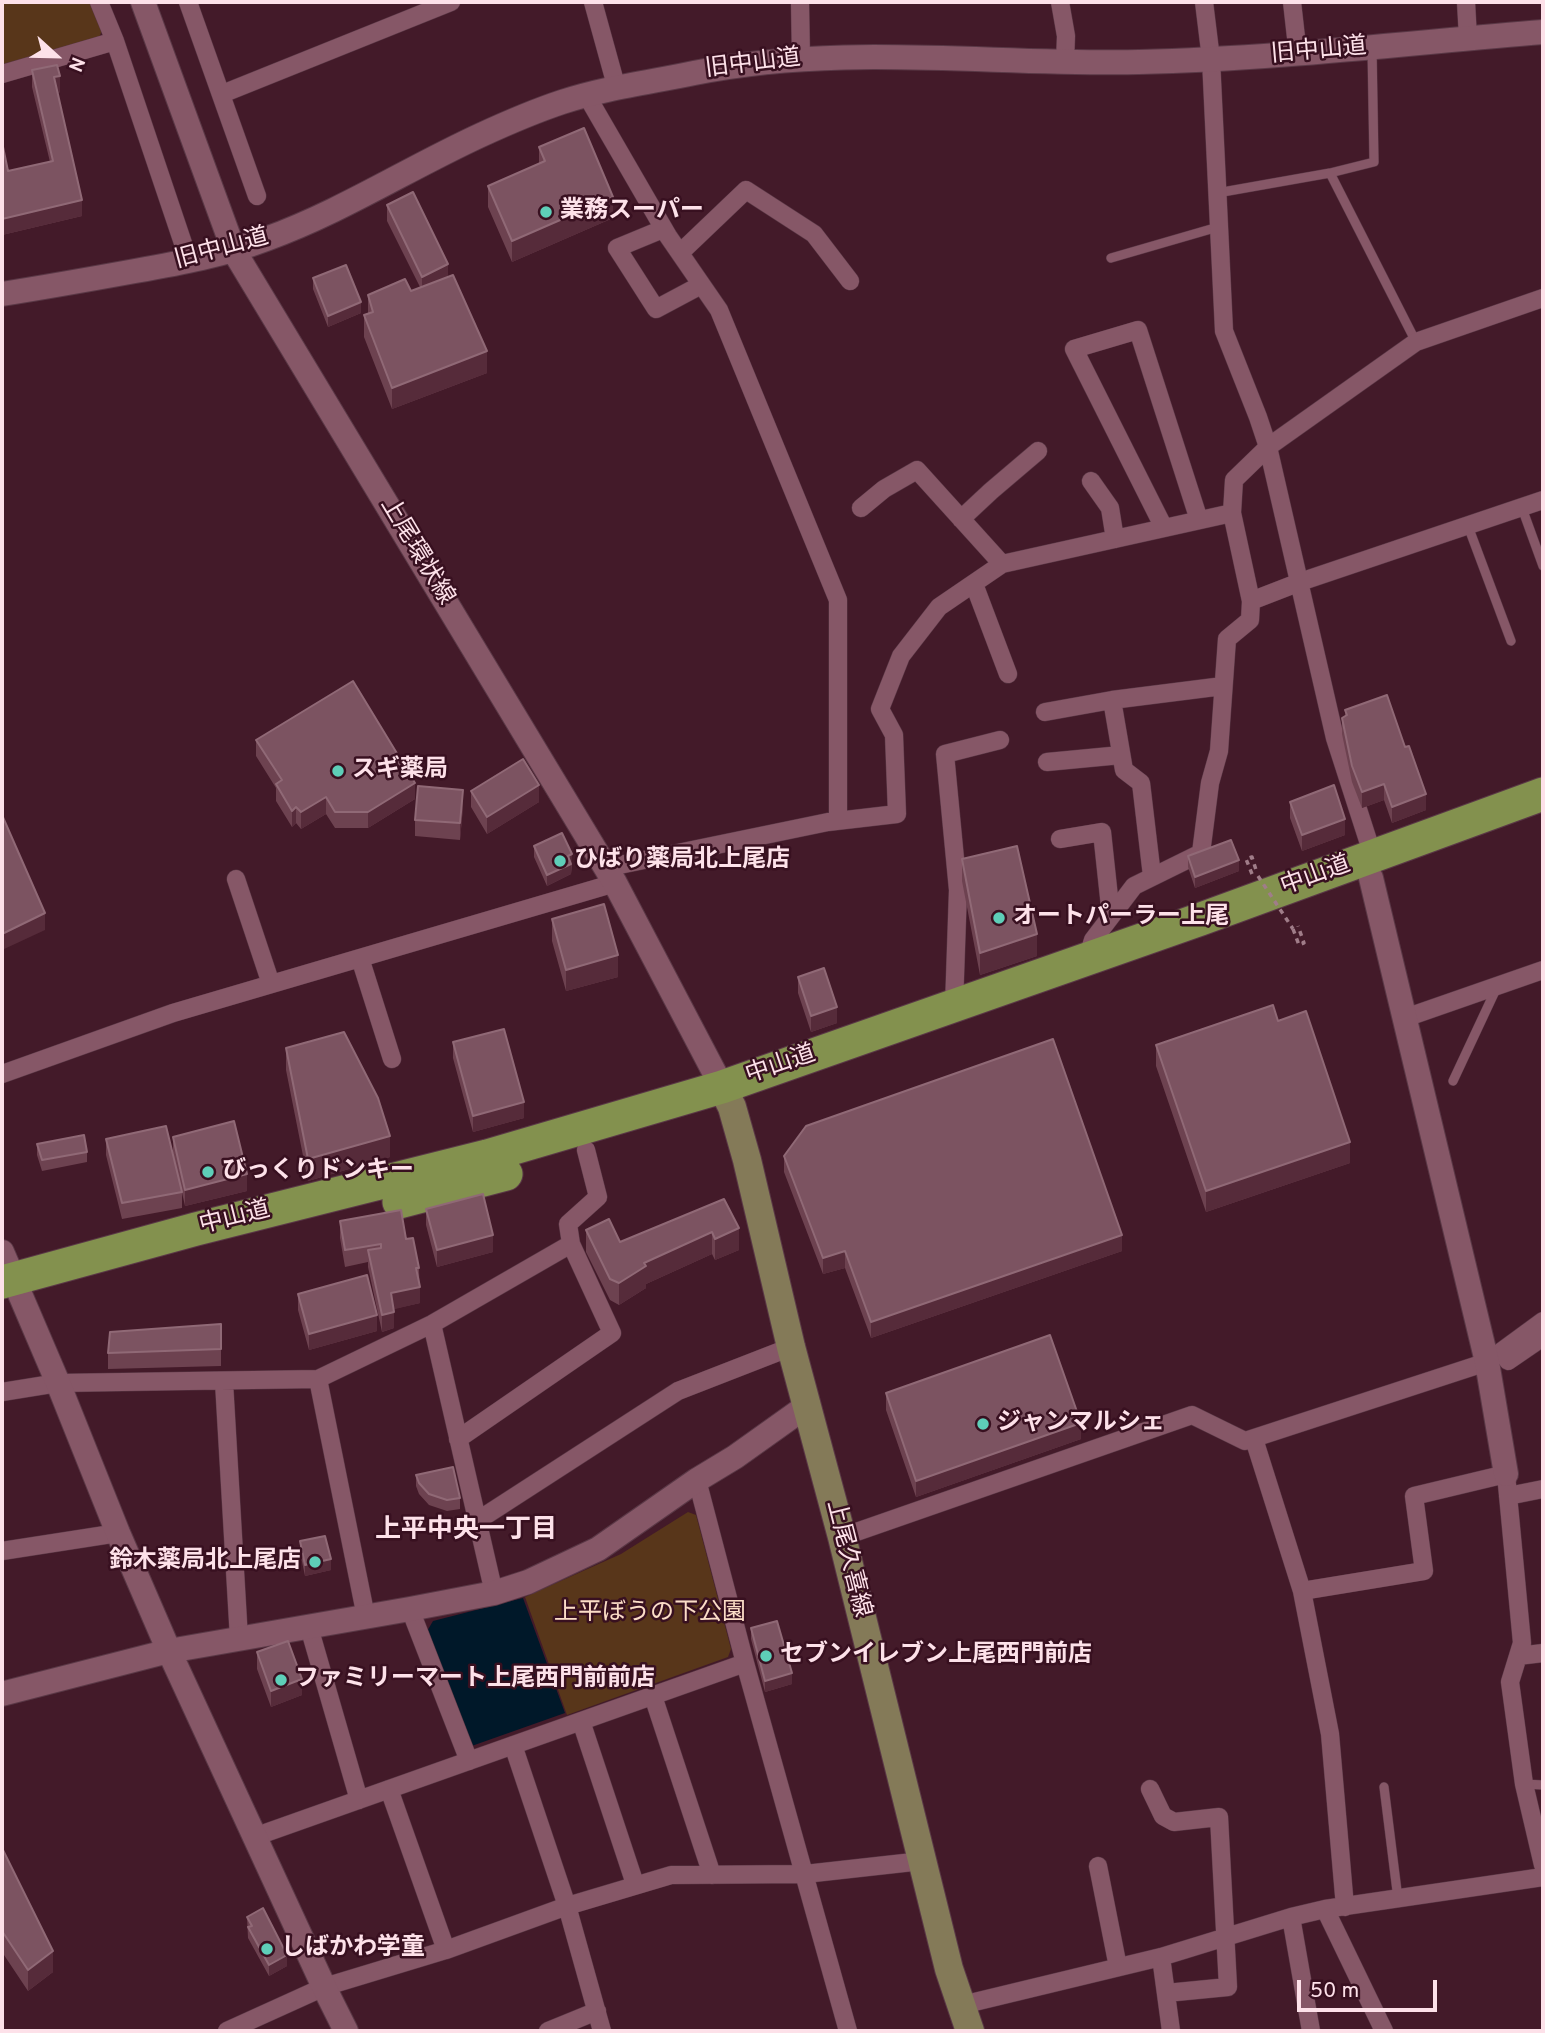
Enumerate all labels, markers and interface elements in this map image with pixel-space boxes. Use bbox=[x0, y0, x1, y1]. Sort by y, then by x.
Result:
north arrow bbox=[21, 21, 91, 91]
street label: 旧中山道 bbox=[1270, 33, 1368, 71]
street label: 旧中山道 bbox=[704, 45, 802, 85]
text: N bbox=[62, 53, 89, 75]
place label: 業務スーパー bbox=[560, 198, 704, 226]
marker: 業務スーパー bbox=[538, 204, 554, 220]
street label: 旧中山道 bbox=[172, 224, 272, 276]
street label: 上尾環状線 bbox=[373, 493, 459, 611]
place label: スギ薬局 bbox=[352, 757, 448, 785]
marker: スギ薬局 bbox=[330, 763, 346, 779]
place label: ひばり薬局北上尾店 bbox=[574, 847, 790, 875]
street label: 中山道 bbox=[1277, 851, 1355, 903]
marker: ひばり薬局北上尾店 bbox=[552, 853, 568, 869]
place label: オートパーラー上尾 bbox=[1013, 904, 1229, 932]
marker: オートパーラー上尾 bbox=[991, 910, 1007, 926]
street label: 中山道 bbox=[742, 1041, 820, 1091]
place label: びっくりドンキー bbox=[222, 1158, 414, 1186]
marker: びっくりドンキー bbox=[200, 1164, 216, 1180]
street label: 中山道 bbox=[197, 1196, 273, 1242]
place label: ジャンマルシェ bbox=[997, 1410, 1165, 1438]
marker: ジャンマルシェ bbox=[975, 1416, 991, 1432]
street label: 上尾久喜線 bbox=[819, 1497, 875, 1621]
district label: 上平中央一丁目 bbox=[375, 1516, 557, 1548]
place label: 鈴木薬局北上尾店 bbox=[109, 1548, 301, 1576]
marker: 鈴木薬局北上尾店 bbox=[307, 1554, 323, 1570]
park label: 上平ぼうの下公園 bbox=[554, 1600, 746, 1628]
place label: セブンイレブン上尾西門前店 bbox=[780, 1642, 1092, 1670]
marker: セブンイレブン上尾西門前店 bbox=[758, 1648, 774, 1664]
place label: ファミリーマート上尾西門前前店 bbox=[295, 1666, 655, 1694]
marker: ファミリーマート上尾西門前前店 bbox=[273, 1672, 289, 1688]
place label: しばかわ学童 bbox=[281, 1935, 425, 1963]
marker: しばかわ学童 bbox=[259, 1941, 275, 1957]
scale bar bbox=[1300, 1966, 1440, 2010]
text: 50 m bbox=[1310, 1978, 1359, 2005]

